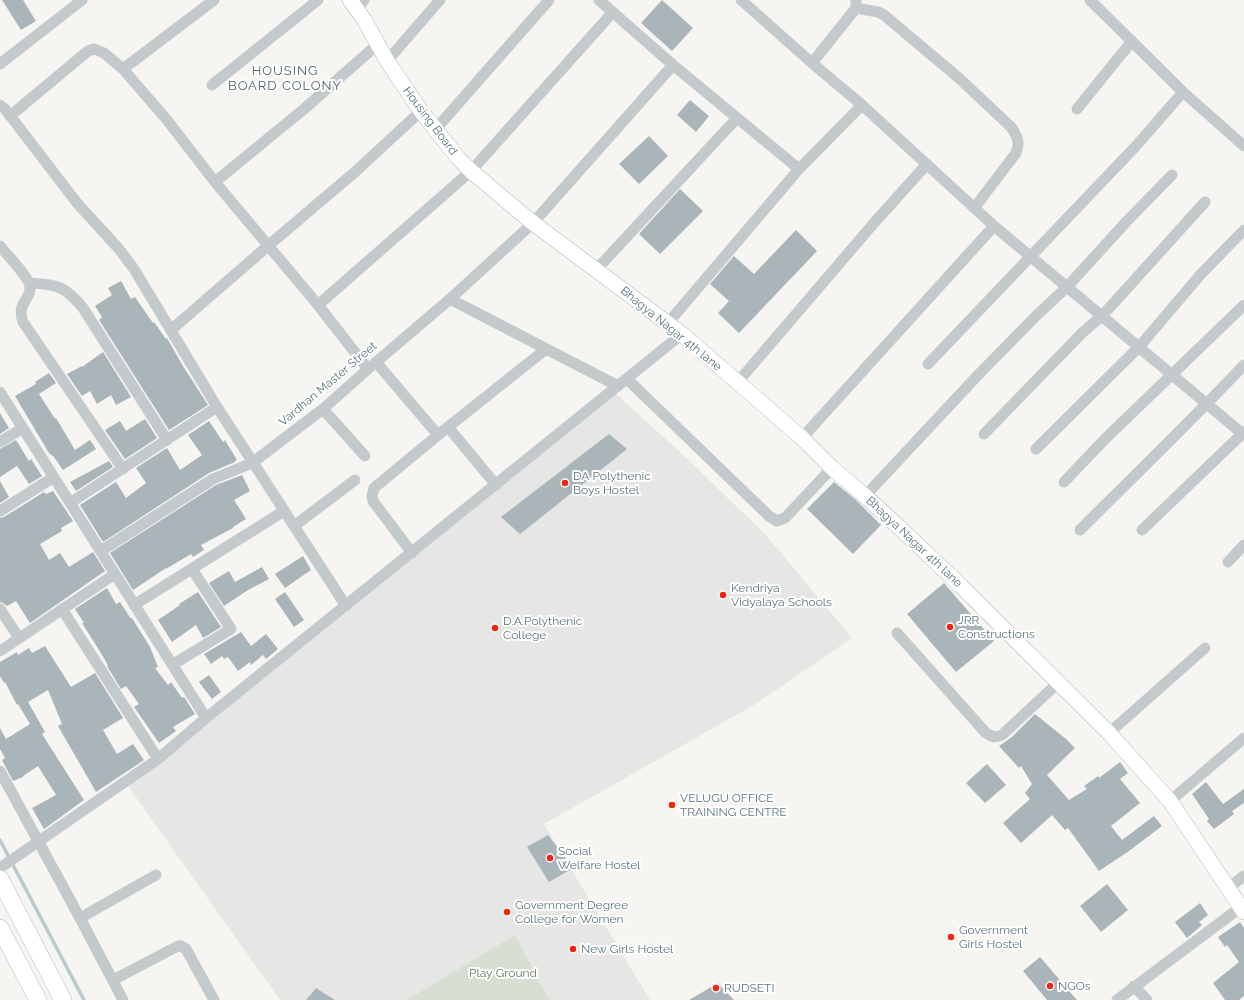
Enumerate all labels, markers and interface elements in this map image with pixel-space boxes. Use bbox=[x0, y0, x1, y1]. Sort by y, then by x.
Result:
district label: HOUSING BOARD COLONY bbox=[228, 63, 342, 94]
street label: Housing Board bbox=[400, 84, 460, 158]
street label: Bhagya Nagar 4th lane bbox=[617, 284, 725, 374]
street label: Vardhan Master Street bbox=[276, 339, 380, 429]
place label: DA Polythenic Boys Hostel bbox=[573, 469, 651, 497]
marker: DA Polythenic Boys Hostel bbox=[560, 478, 570, 488]
street label: Bhagya Nagar 4th lane bbox=[863, 494, 965, 590]
place label: Kendriya Vidyalaya Schools bbox=[731, 581, 832, 609]
marker: Kendriya Vidyalaya Schools bbox=[718, 590, 728, 600]
place label: JRR Constructions bbox=[958, 613, 1035, 641]
place label: D.A.Polythenic College bbox=[503, 614, 582, 642]
marker: JRR Constructions bbox=[945, 622, 955, 632]
marker: D.A.Polythenic College bbox=[490, 623, 500, 633]
place label: VELUGU OFFICE TRAINING CENTRE bbox=[680, 791, 787, 819]
marker: VELUGU OFFICE TRAINING CENTRE bbox=[667, 800, 677, 810]
place label: Social Welfare Hostel bbox=[558, 844, 641, 872]
marker: Social Welfare Hostel bbox=[545, 853, 555, 863]
place label: Government Degree College for Women bbox=[515, 898, 628, 926]
marker: Government Degree College for Women bbox=[502, 907, 512, 917]
place label: Government Girls Hostel bbox=[959, 923, 1028, 951]
marker: Government Girls Hostel bbox=[946, 932, 956, 942]
place label: New Girls Hostel bbox=[581, 942, 673, 956]
marker: New Girls Hostel bbox=[568, 944, 578, 954]
park label: Play Ground bbox=[469, 966, 537, 980]
place label: NGOs bbox=[1058, 979, 1091, 993]
place label: RUDSETI bbox=[724, 981, 774, 995]
marker: NGOs bbox=[1045, 981, 1055, 991]
marker: RUDSETI bbox=[711, 983, 721, 993]

